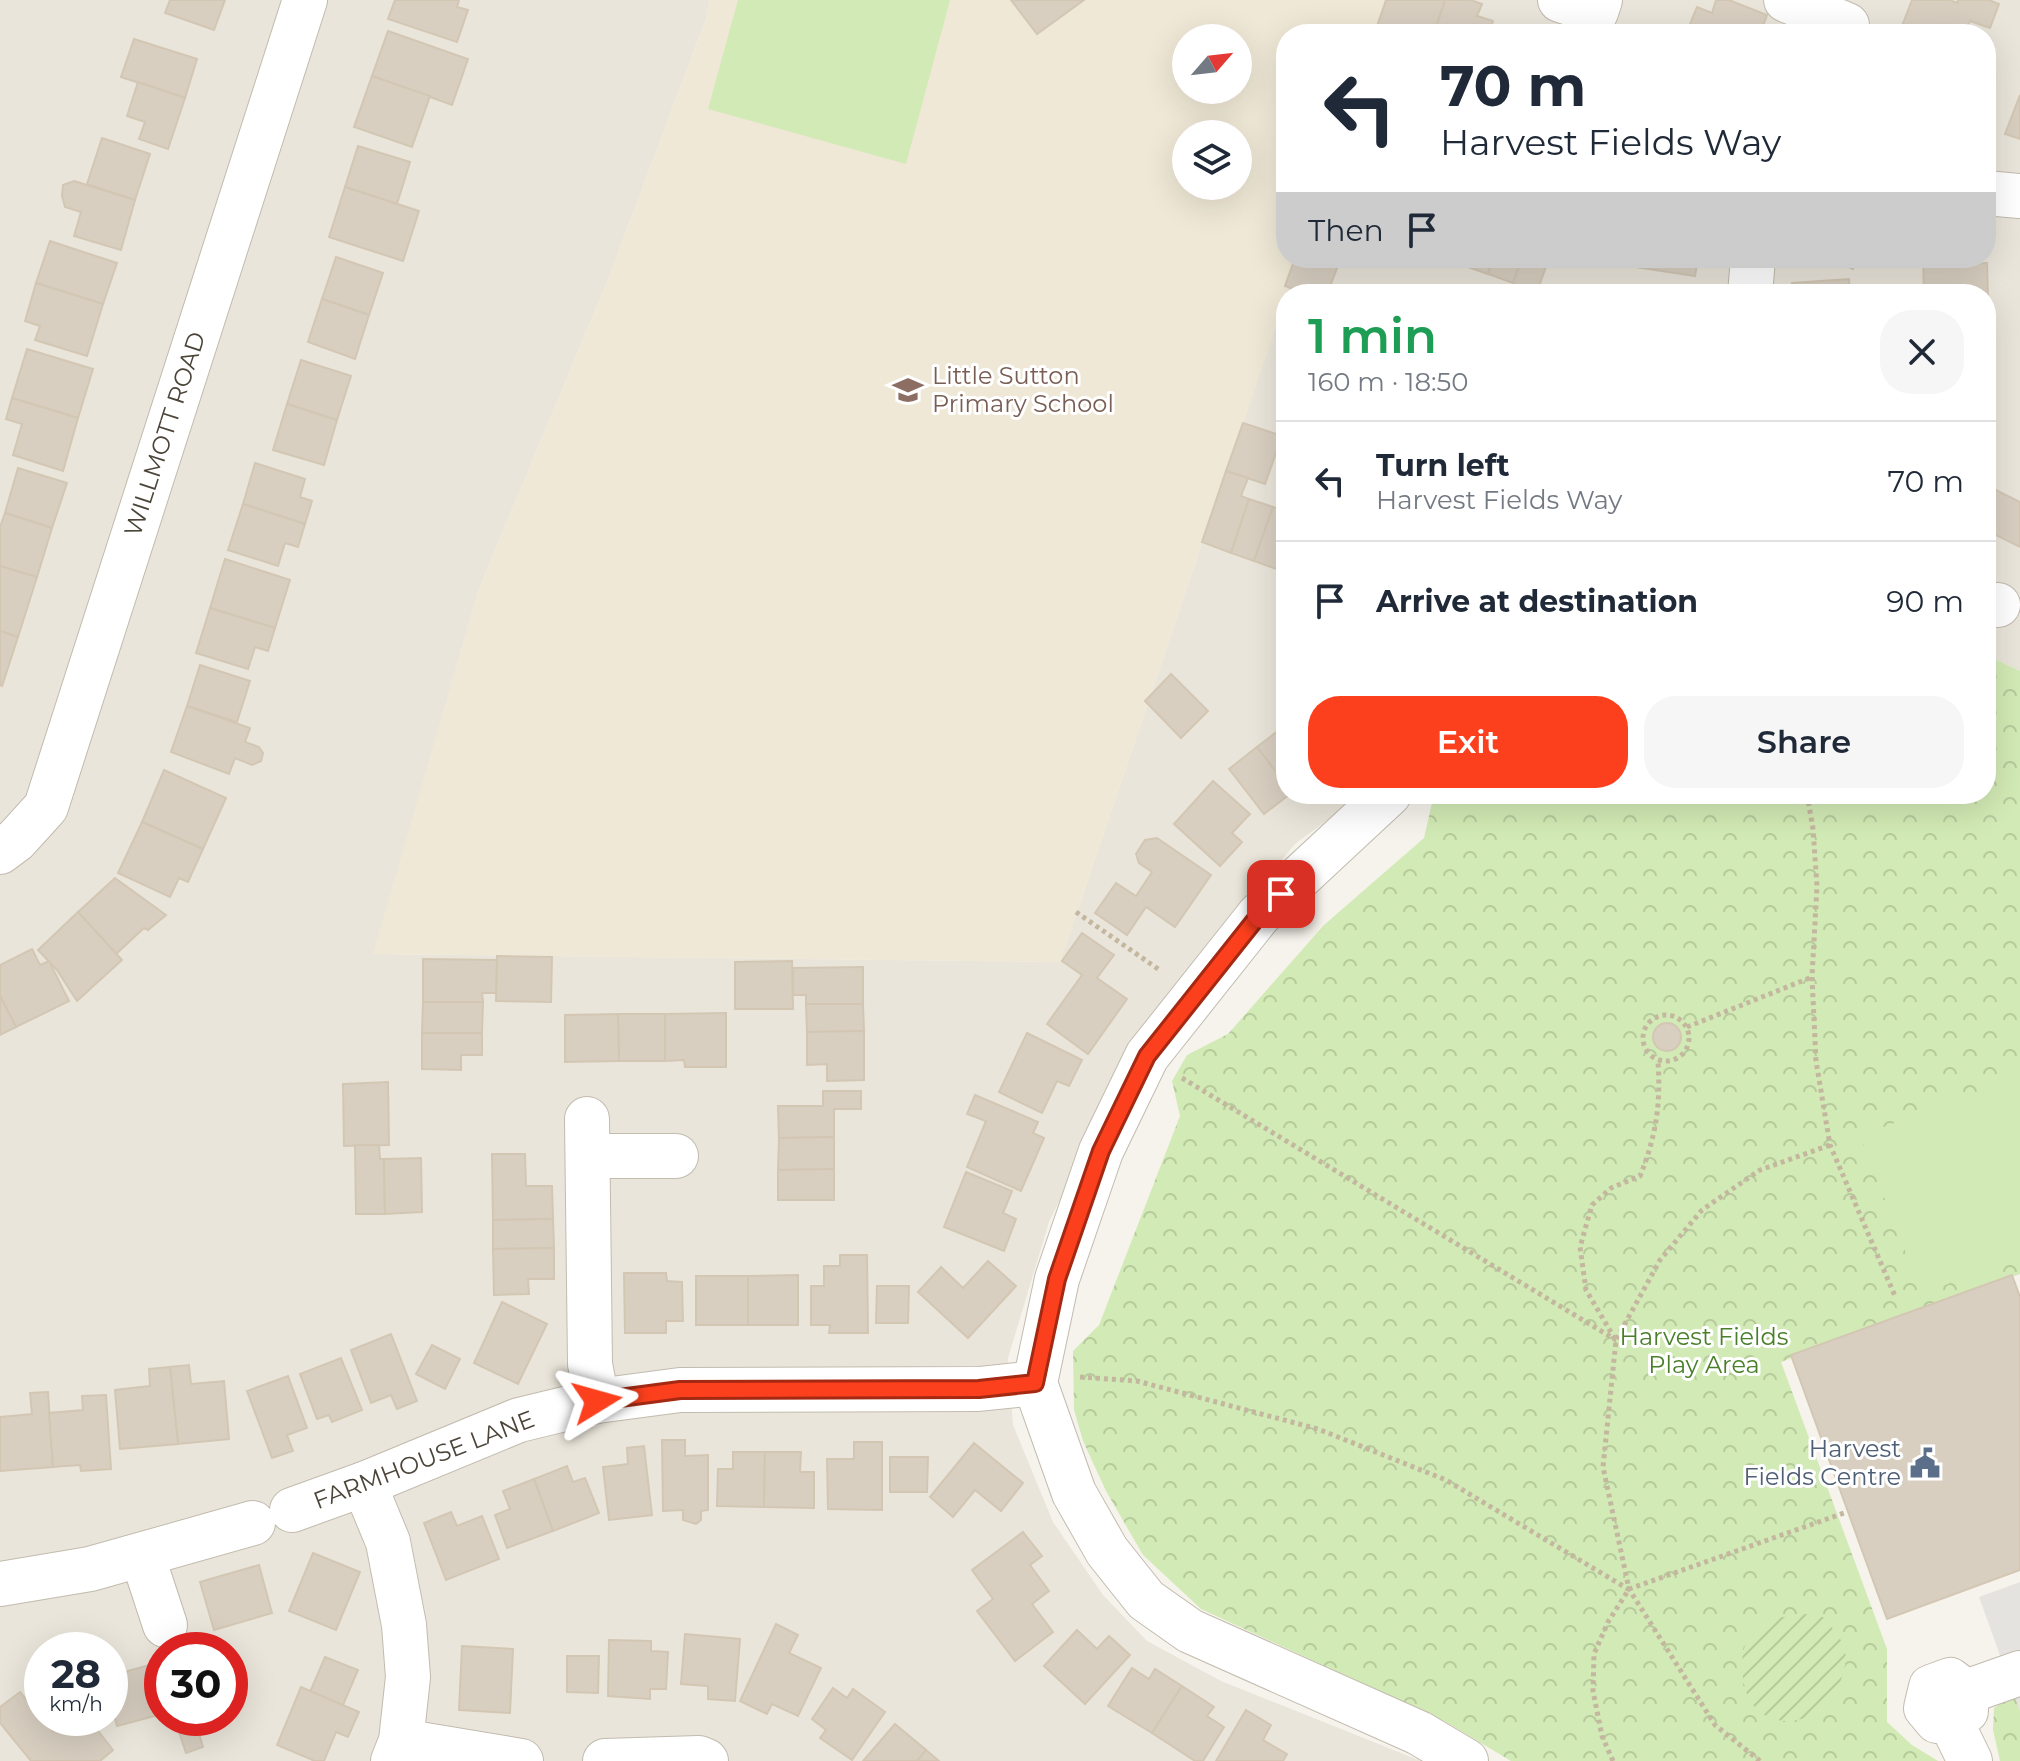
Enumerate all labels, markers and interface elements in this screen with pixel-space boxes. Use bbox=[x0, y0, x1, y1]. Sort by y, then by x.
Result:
north arrow bbox=[1172, 24, 1252, 104]
map controls bbox=[1172, 24, 1252, 200]
text: 70 m bbox=[1440, 52, 1586, 120]
icon: left bbox=[1308, 56, 1412, 160]
button: layers bbox=[1172, 120, 1252, 200]
text: Harvest Fields Way bbox=[1440, 120, 1781, 164]
icon: arrive bbox=[1400, 208, 1444, 252]
text: Then bbox=[1308, 212, 1384, 249]
text: 1 min bbox=[1308, 307, 1437, 365]
button: close bbox=[1880, 310, 1964, 394]
street label: WILLMOTT ROAD bbox=[118, 328, 211, 540]
place label: Little Sutton Primary School bbox=[932, 361, 1114, 418]
text: 160 m · 18:50 bbox=[1308, 366, 1468, 398]
school or university icon: Little Sutton Primary School bbox=[891, 373, 925, 407]
text: Turn left bbox=[1376, 447, 1509, 484]
icon: left bbox=[1308, 459, 1352, 503]
text: 70 m bbox=[1887, 463, 1964, 500]
text: Harvest Fields Way bbox=[1376, 484, 1622, 516]
icon: arrive bbox=[1308, 579, 1352, 623]
text: Arrive at destination bbox=[1376, 583, 1698, 620]
text: 90 m bbox=[1886, 583, 1964, 620]
button: Exit bbox=[1308, 696, 1628, 788]
button: Share bbox=[1644, 696, 1964, 788]
pin bbox=[1247, 860, 1315, 928]
icon: arrive bbox=[1259, 872, 1303, 916]
park label: Harvest Fields Play Area bbox=[1619, 1322, 1789, 1379]
position arrow bbox=[555, 1359, 639, 1443]
street label: FARMHOUSE LANE bbox=[309, 1404, 539, 1515]
place label: Harvest Fields Centre bbox=[1743, 1434, 1901, 1491]
public building icon: Harvest Fields Centre bbox=[1908, 1446, 1942, 1480]
speed limit sign: 30 bbox=[144, 1632, 248, 1736]
text: 28 bbox=[51, 1649, 101, 1698]
text: km/h bbox=[49, 1692, 103, 1716]

